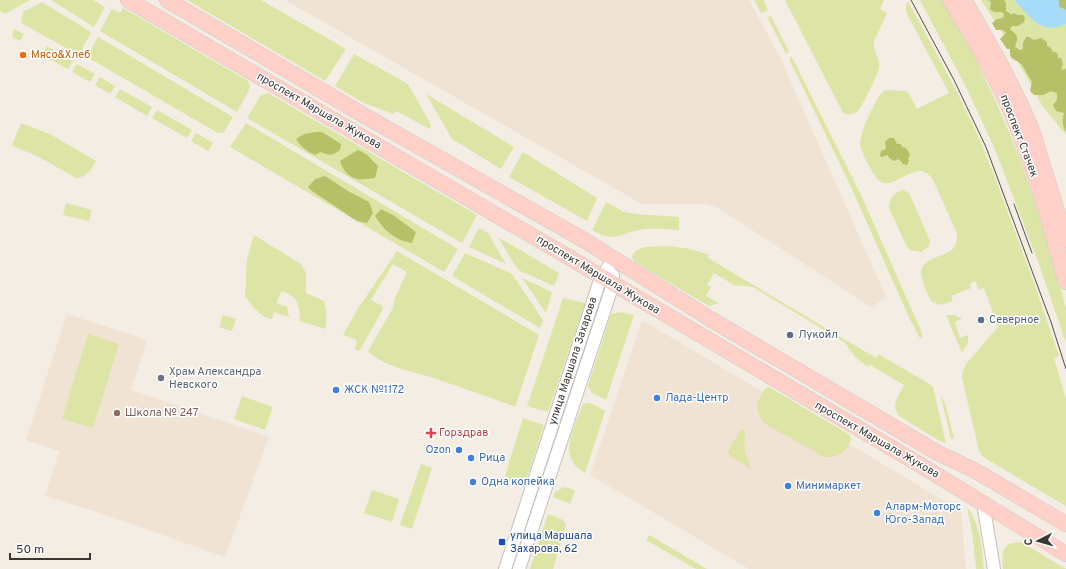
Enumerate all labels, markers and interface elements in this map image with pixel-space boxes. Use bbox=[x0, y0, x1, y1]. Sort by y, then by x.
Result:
place label: Мясо&Хлеб bbox=[31, 48, 90, 62]
marker: Мясо&Хлеб bbox=[18, 50, 28, 60]
street label: проспект Маршала Жукова bbox=[254, 70, 384, 153]
street label: проспект Стачек bbox=[997, 93, 1041, 179]
street label: проспект Маршала Жукова bbox=[534, 233, 662, 318]
street label: улица Маршала Захарова bbox=[546, 295, 600, 427]
place label: Северное bbox=[989, 313, 1039, 327]
marker: Северное bbox=[976, 315, 986, 325]
place label: Лукойл bbox=[798, 328, 838, 342]
marker: Лукойл bbox=[785, 330, 795, 340]
place label: Храм Александра Невского bbox=[169, 365, 261, 392]
marker: Храм Александра Невского bbox=[156, 373, 166, 383]
place label: ЖСК №1172 bbox=[344, 383, 404, 397]
marker: ЖСК №1172 bbox=[331, 385, 341, 395]
place label: Лада-Центр bbox=[665, 391, 728, 405]
marker: Лада-Центр bbox=[652, 393, 662, 403]
street label: проспект Маршала Жукова bbox=[812, 399, 942, 482]
place label: Школа № 247 bbox=[125, 406, 199, 420]
marker: Школа № 247 bbox=[112, 408, 122, 418]
place label: Горздрав bbox=[439, 426, 488, 440]
marker: Горздрав bbox=[426, 428, 436, 438]
place label: Ozon bbox=[425, 443, 451, 457]
marker: Ozon bbox=[454, 445, 464, 455]
place label: Рица bbox=[479, 451, 505, 465]
marker: Рица bbox=[466, 453, 476, 463]
place label: Одна копейка bbox=[481, 475, 555, 489]
marker: Одна копейка bbox=[468, 477, 478, 487]
place label: Минимаркет bbox=[796, 479, 861, 493]
marker: Минимаркет bbox=[783, 481, 793, 491]
place label: Аларм-Моторс Юго-Запад bbox=[885, 500, 961, 527]
marker: Аларм-Моторс Юго-Запад bbox=[872, 508, 882, 518]
north arrow bbox=[1018, 521, 1058, 561]
place label: улица Маршала Захарова, 62 bbox=[510, 529, 593, 556]
scale bar bbox=[10, 535, 90, 561]
marker: улица Маршала Захарова, 62 bbox=[497, 537, 507, 547]
text: С bbox=[1022, 538, 1036, 546]
text: 50 m bbox=[16, 542, 44, 558]

